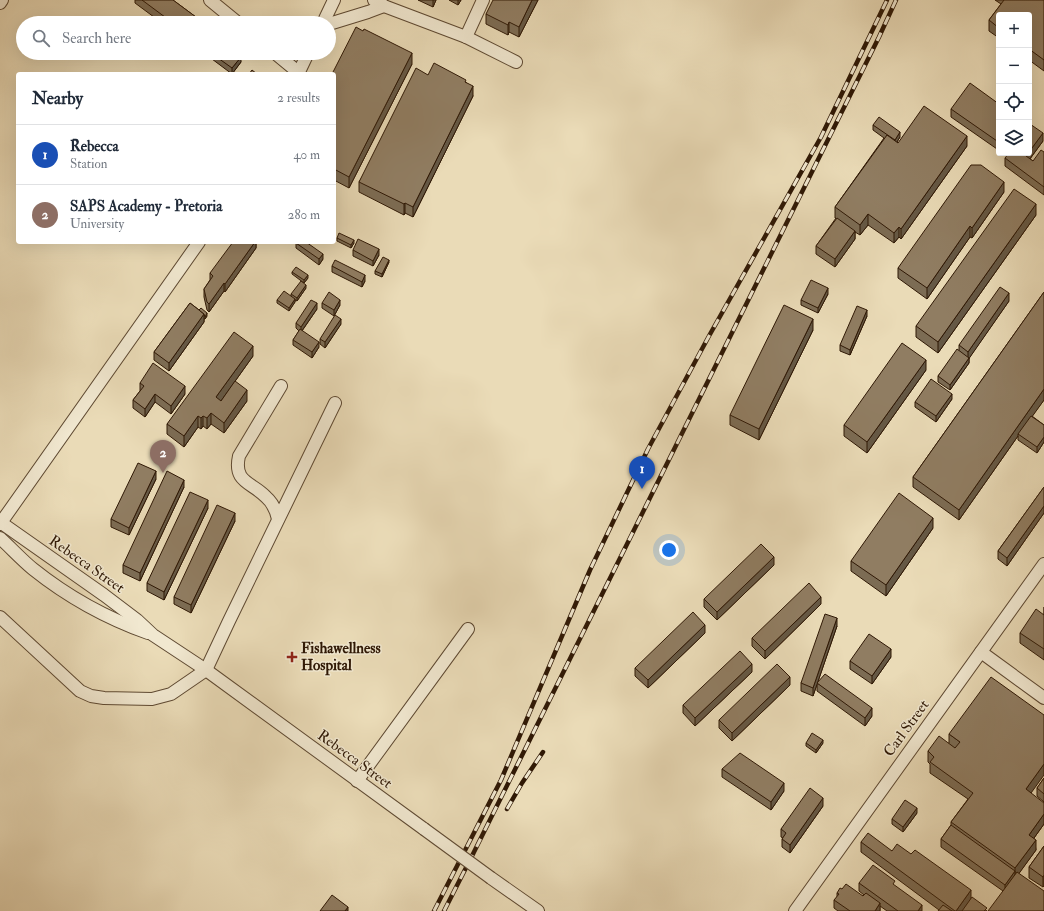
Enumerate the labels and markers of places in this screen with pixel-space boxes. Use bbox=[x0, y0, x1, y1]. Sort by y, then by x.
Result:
pin: 2 bbox=[150, 440, 176, 473]
pin: 1 bbox=[629, 456, 655, 489]
place label: Fishawellness Hospital bbox=[301, 639, 381, 676]
marker: Fishawellness Hospital bbox=[286, 651, 298, 663]

